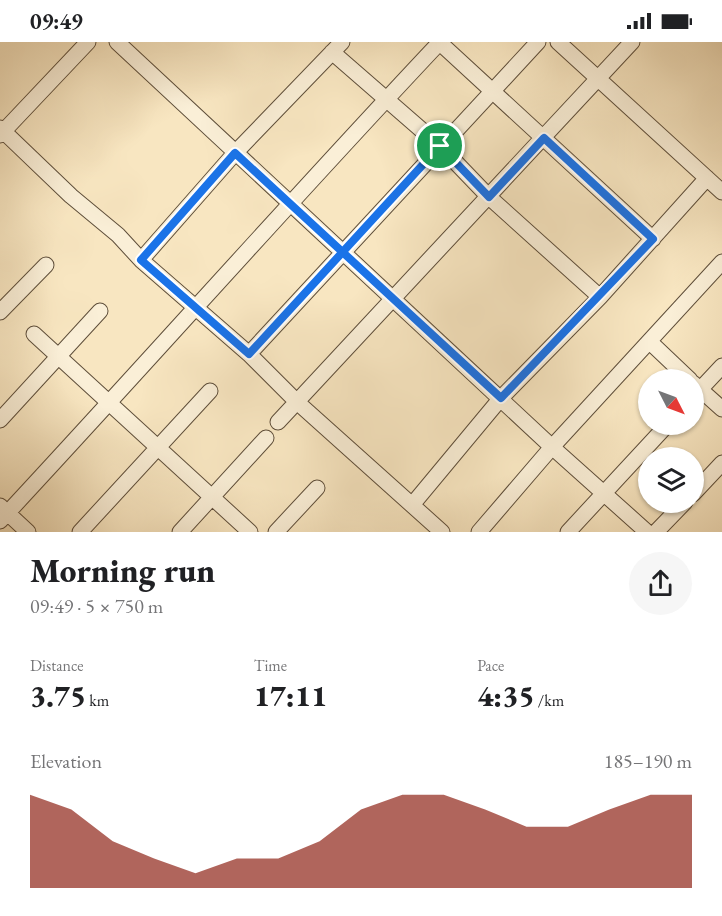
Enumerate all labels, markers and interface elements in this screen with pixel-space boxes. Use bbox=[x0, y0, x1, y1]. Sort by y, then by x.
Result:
text: 09:49 bbox=[30, 7, 83, 36]
pin bbox=[414, 120, 465, 171]
icon: arrive bbox=[423, 129, 456, 162]
north arrow bbox=[638, 369, 704, 435]
map controls bbox=[638, 369, 704, 513]
button: layers bbox=[638, 447, 704, 513]
text: Morning run bbox=[30, 549, 215, 592]
button: share bbox=[629, 552, 692, 615]
text: 09:49 · 5 × 750 m bbox=[30, 593, 163, 619]
text: Distance bbox=[30, 655, 83, 676]
text: Time bbox=[254, 655, 287, 676]
text: Pace bbox=[477, 655, 504, 676]
text: 3.75 bbox=[30, 676, 86, 715]
text: 17:11 bbox=[254, 676, 327, 715]
text: 4:35 bbox=[477, 676, 535, 715]
text: km bbox=[86, 690, 109, 711]
text: /km bbox=[535, 690, 564, 711]
text: Elevation bbox=[30, 748, 102, 774]
text: 185–190 m bbox=[604, 748, 692, 774]

